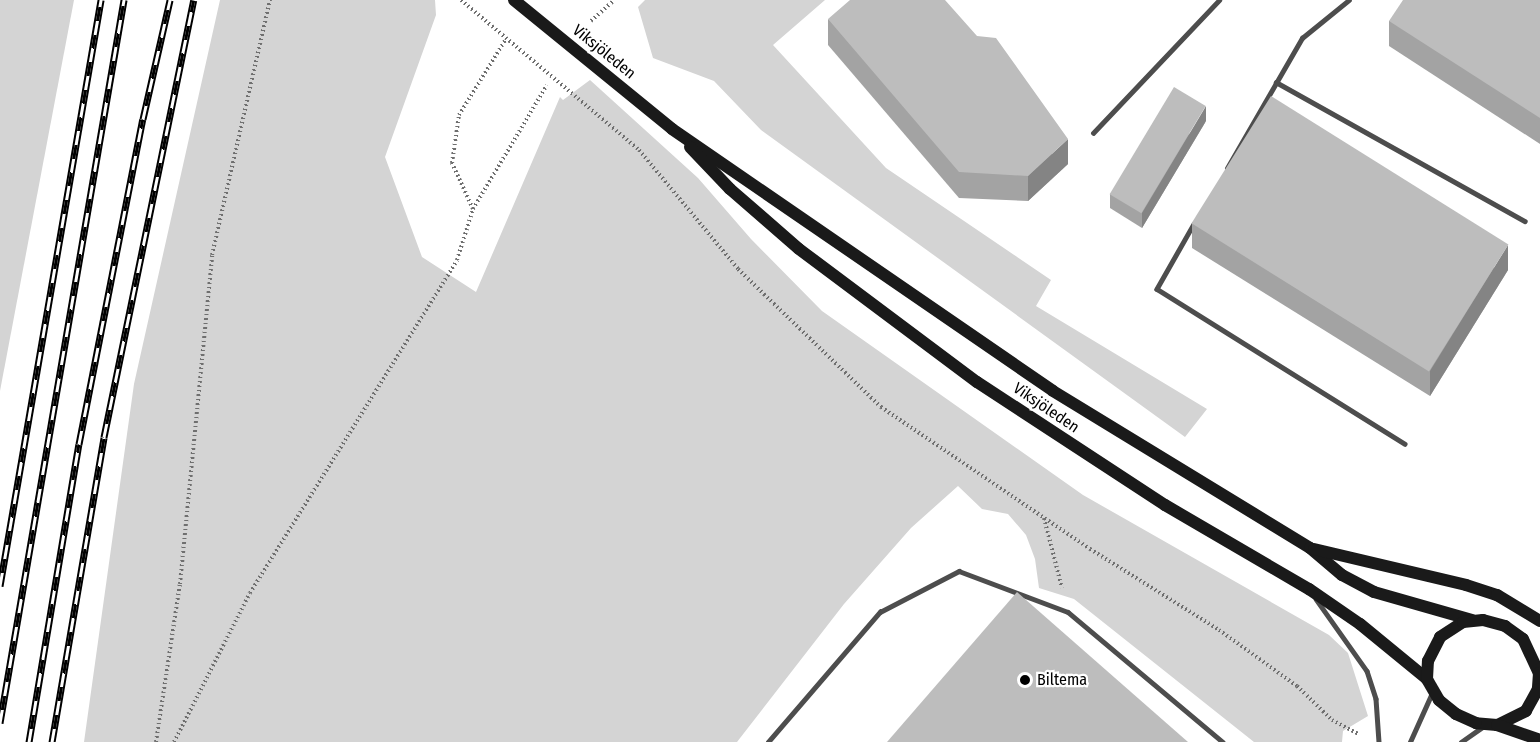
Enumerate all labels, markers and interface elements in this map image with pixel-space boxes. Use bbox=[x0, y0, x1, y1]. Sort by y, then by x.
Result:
street label: Viksjöleden bbox=[569, 21, 639, 83]
street label: Viksjöleden bbox=[1009, 379, 1083, 437]
place label: Biltema bbox=[1037, 670, 1087, 690]
marker: Biltema bbox=[1018, 673, 1032, 687]

